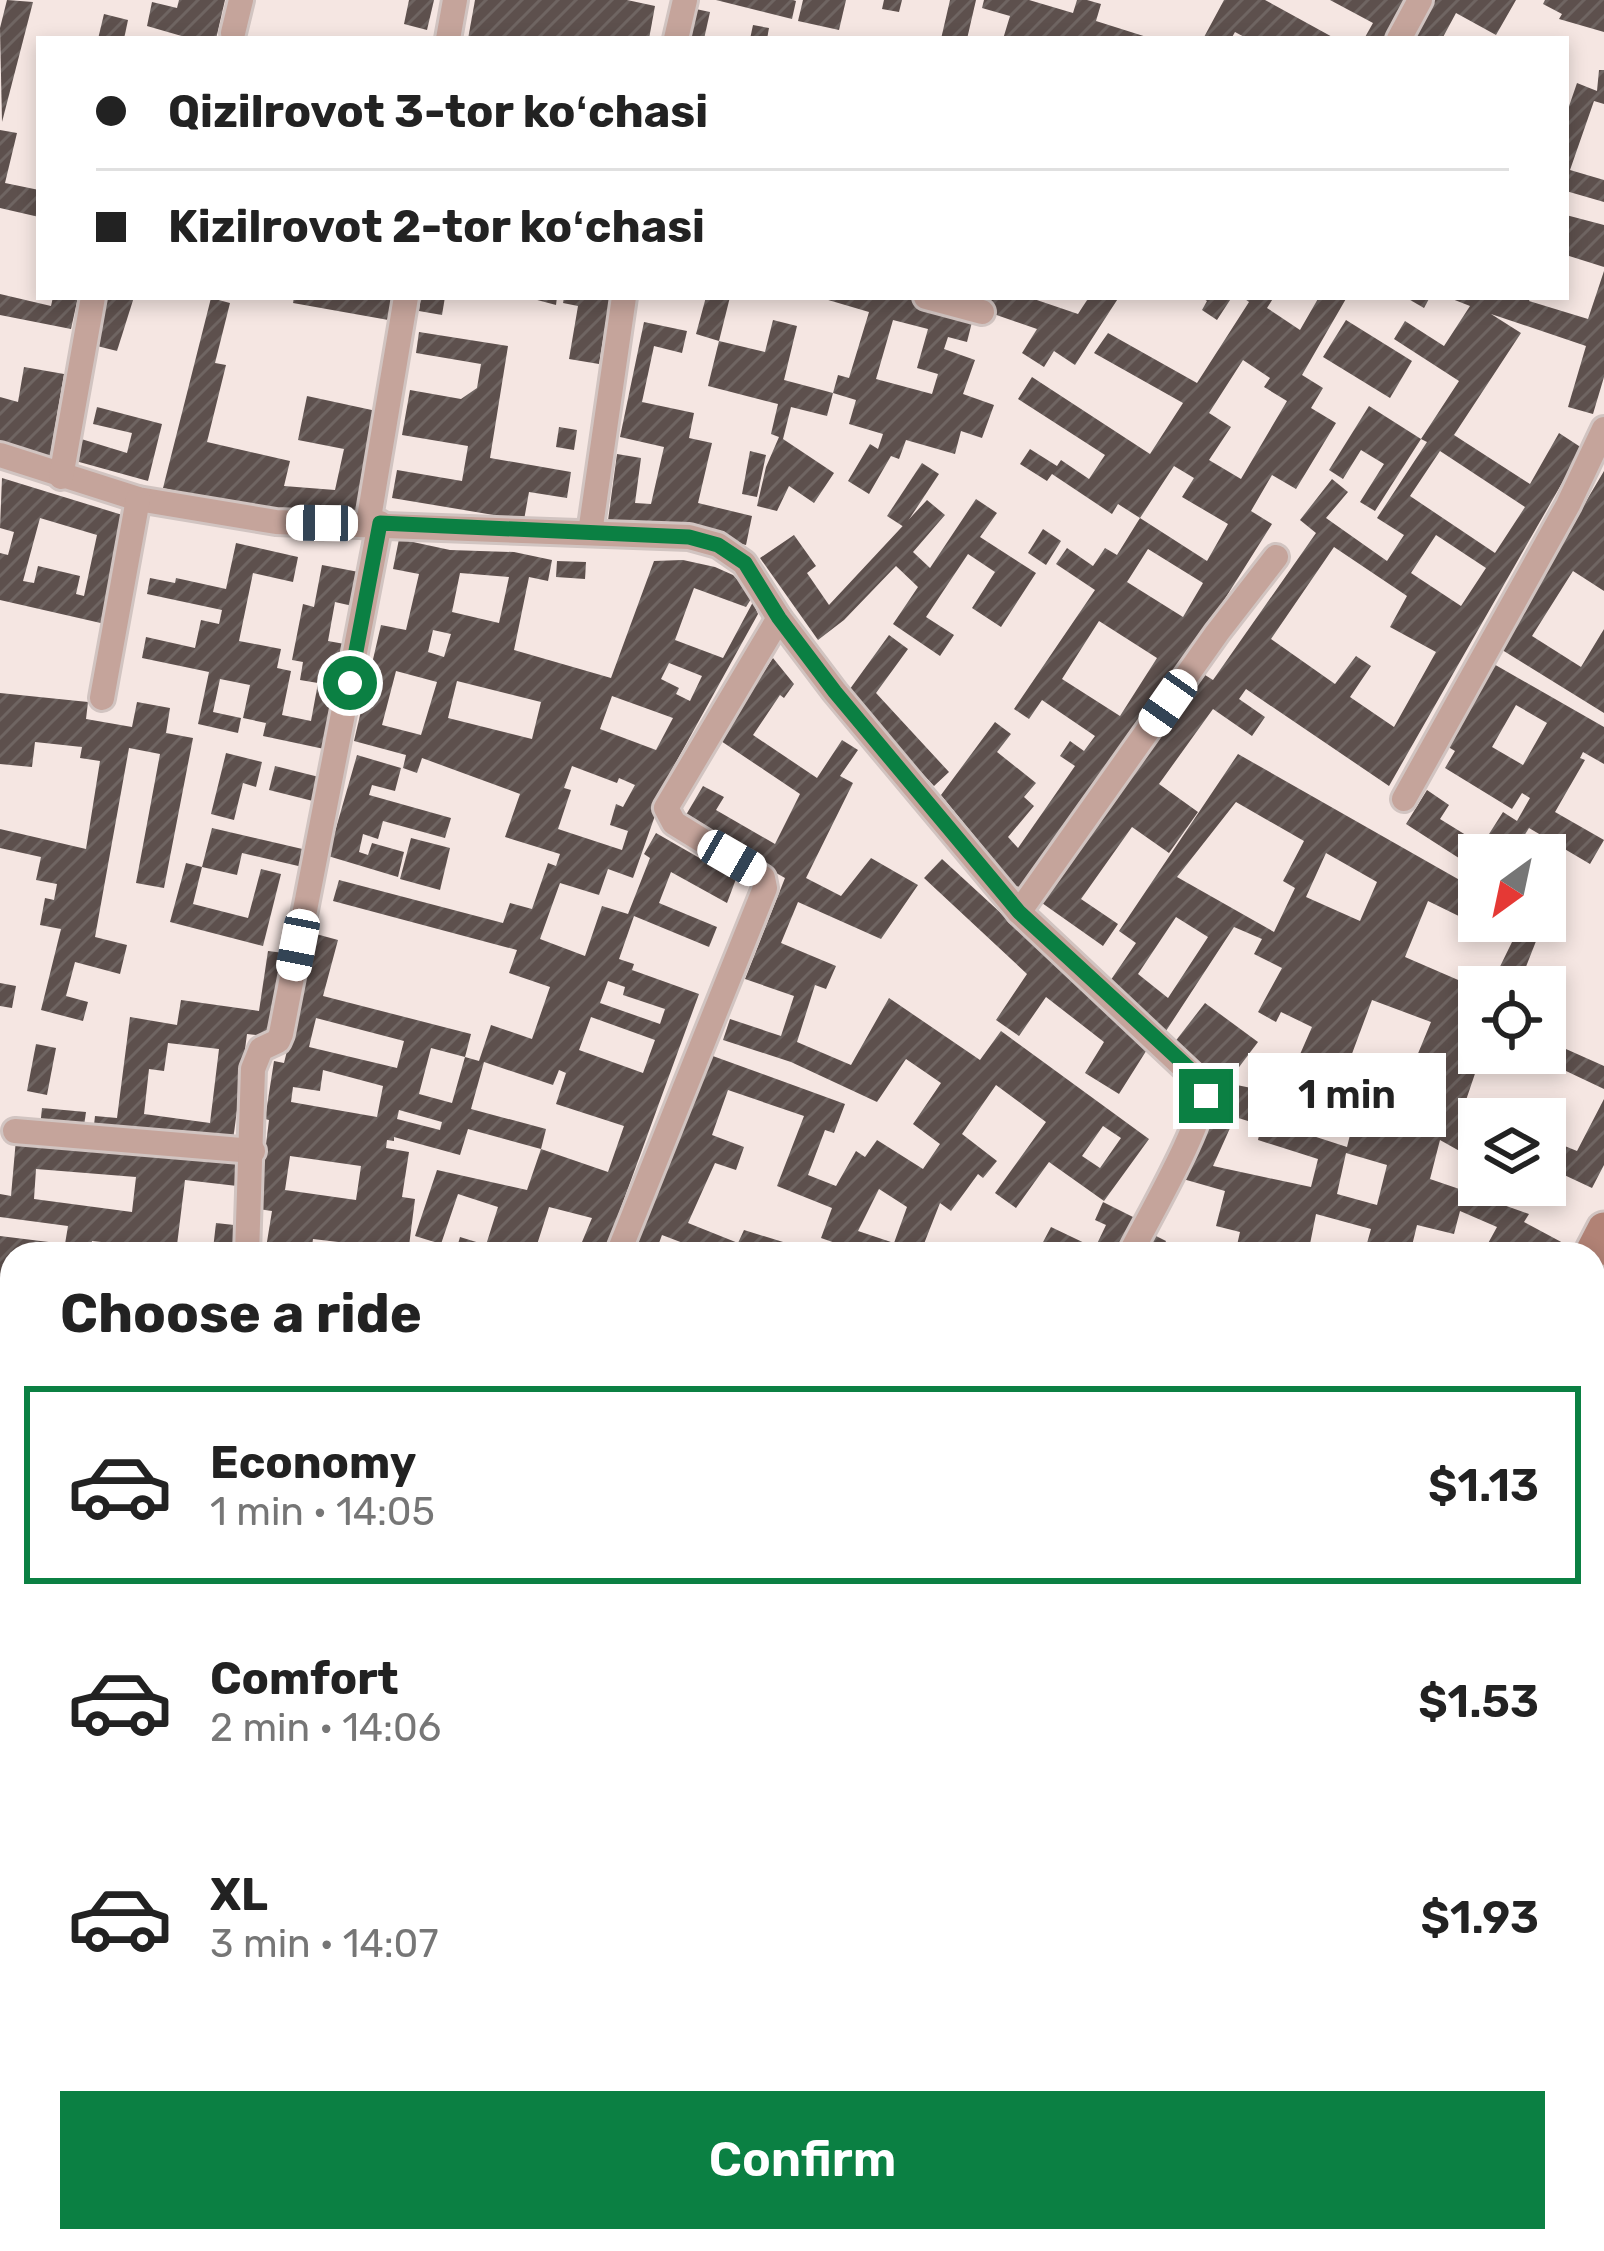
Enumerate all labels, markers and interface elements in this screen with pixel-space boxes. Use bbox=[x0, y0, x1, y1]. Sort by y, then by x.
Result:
text: Qizilrovot 3-tor koʻchasi bbox=[168, 85, 708, 138]
text: Kizilrovot 2-tor koʻchasi bbox=[168, 200, 705, 253]
car bbox=[286, 504, 358, 542]
route start bbox=[323, 656, 377, 710]
car bbox=[1133, 663, 1203, 743]
car bbox=[692, 824, 772, 892]
north arrow bbox=[1458, 834, 1566, 942]
map controls bbox=[1458, 834, 1566, 1206]
car bbox=[273, 906, 323, 984]
button: locate bbox=[1458, 966, 1566, 1074]
callout: 1 min bbox=[1248, 1054, 1446, 1138]
route end bbox=[1179, 1069, 1233, 1123]
text: 1 min bbox=[1298, 1072, 1396, 1118]
button: layers bbox=[1458, 1098, 1566, 1206]
text: Choose a ride bbox=[60, 1282, 422, 1346]
icon: car bbox=[66, 1431, 174, 1539]
text: Economy bbox=[210, 1436, 416, 1489]
text: $1.13 bbox=[1428, 1459, 1539, 1512]
text: 1 min · 14:05 bbox=[210, 1489, 435, 1535]
icon: car bbox=[66, 1647, 174, 1755]
text: Comfort bbox=[210, 1652, 399, 1705]
text: $1.53 bbox=[1418, 1675, 1539, 1728]
text: 2 min · 14:06 bbox=[210, 1705, 441, 1751]
icon: car bbox=[66, 1863, 174, 1971]
text: XL bbox=[210, 1868, 268, 1921]
text: $1.93 bbox=[1421, 1891, 1539, 1944]
text: 3 min · 14:07 bbox=[210, 1921, 438, 1967]
button: Confirm bbox=[60, 2091, 1545, 2229]

